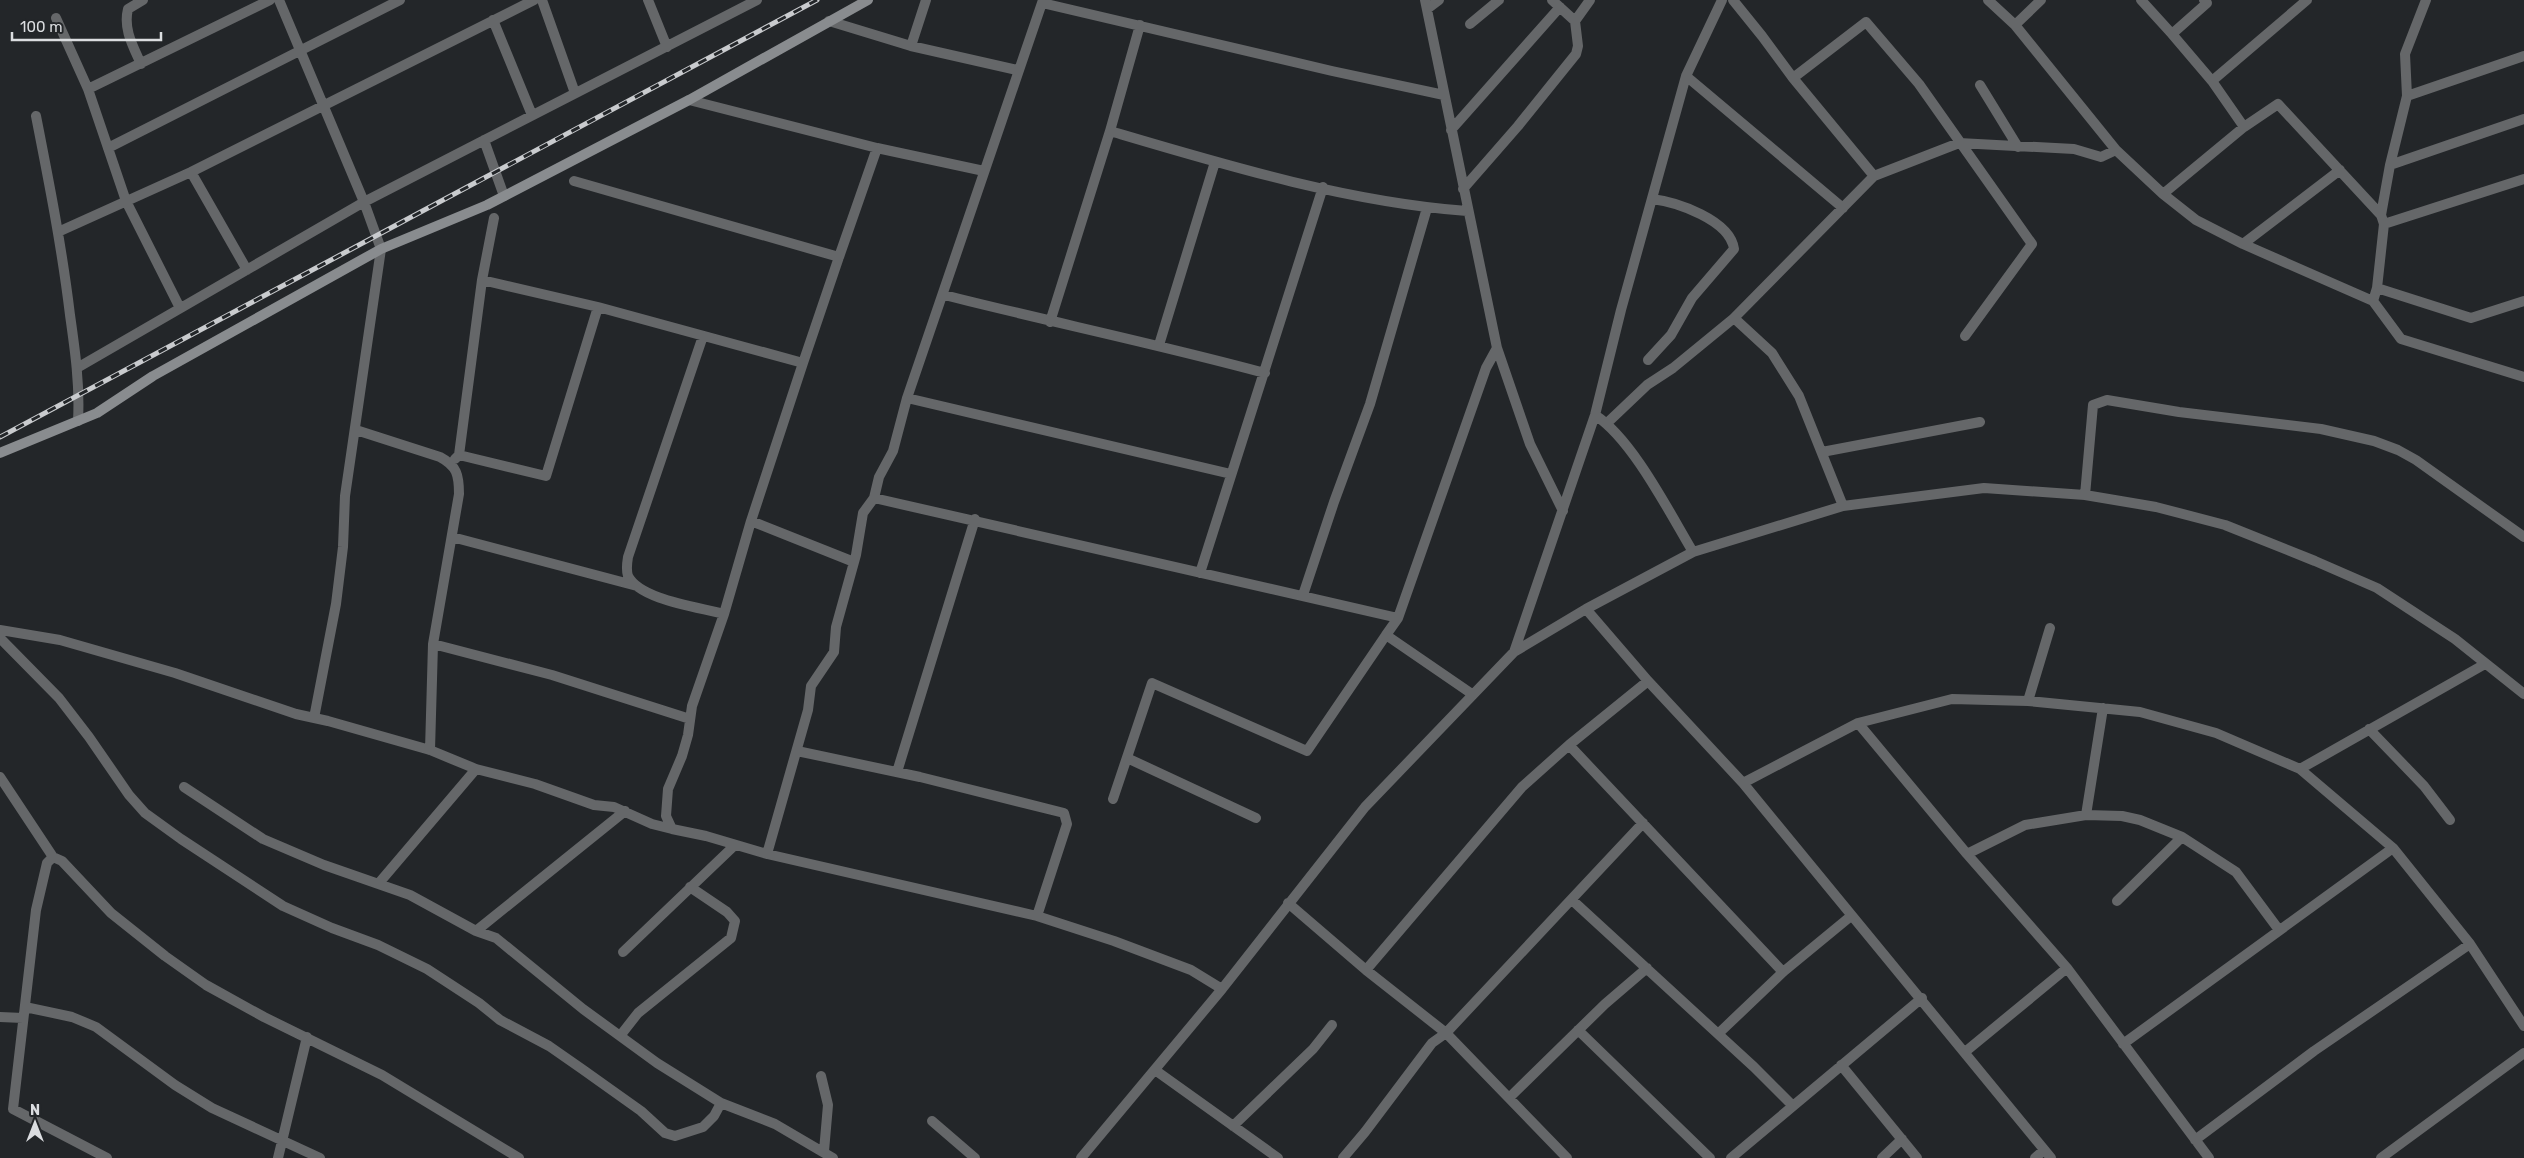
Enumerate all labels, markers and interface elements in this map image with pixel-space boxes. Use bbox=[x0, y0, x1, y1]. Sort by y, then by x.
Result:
scale bar bbox=[12, 10, 161, 42]
text: 100 m bbox=[20, 18, 62, 36]
north arrow bbox=[10, 1098, 60, 1148]
text: N bbox=[30, 1102, 40, 1119]

